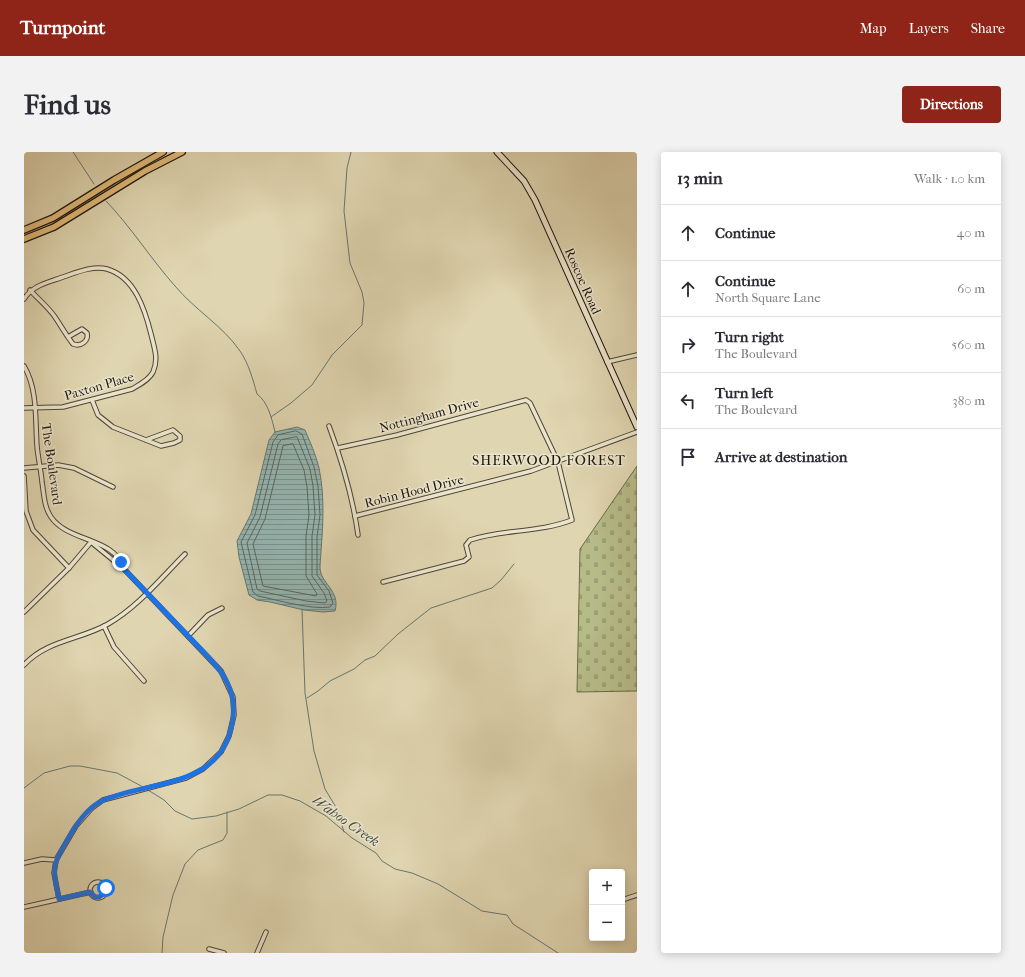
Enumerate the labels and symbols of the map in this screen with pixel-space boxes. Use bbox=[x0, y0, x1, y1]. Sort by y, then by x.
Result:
street label: Roscoe Road bbox=[562, 245, 605, 317]
street label: Paxton Place bbox=[63, 369, 136, 403]
street label: Nottingham Drive bbox=[378, 394, 481, 436]
street label: The Boulevard bbox=[39, 422, 65, 507]
district label: SHERWOOD FOREST bbox=[472, 452, 626, 469]
street label: Robin Hood Drive bbox=[363, 471, 466, 511]
route end bbox=[112, 553, 130, 571]
water label: Wahoo Creek bbox=[309, 792, 383, 850]
route start bbox=[97, 879, 115, 897]

